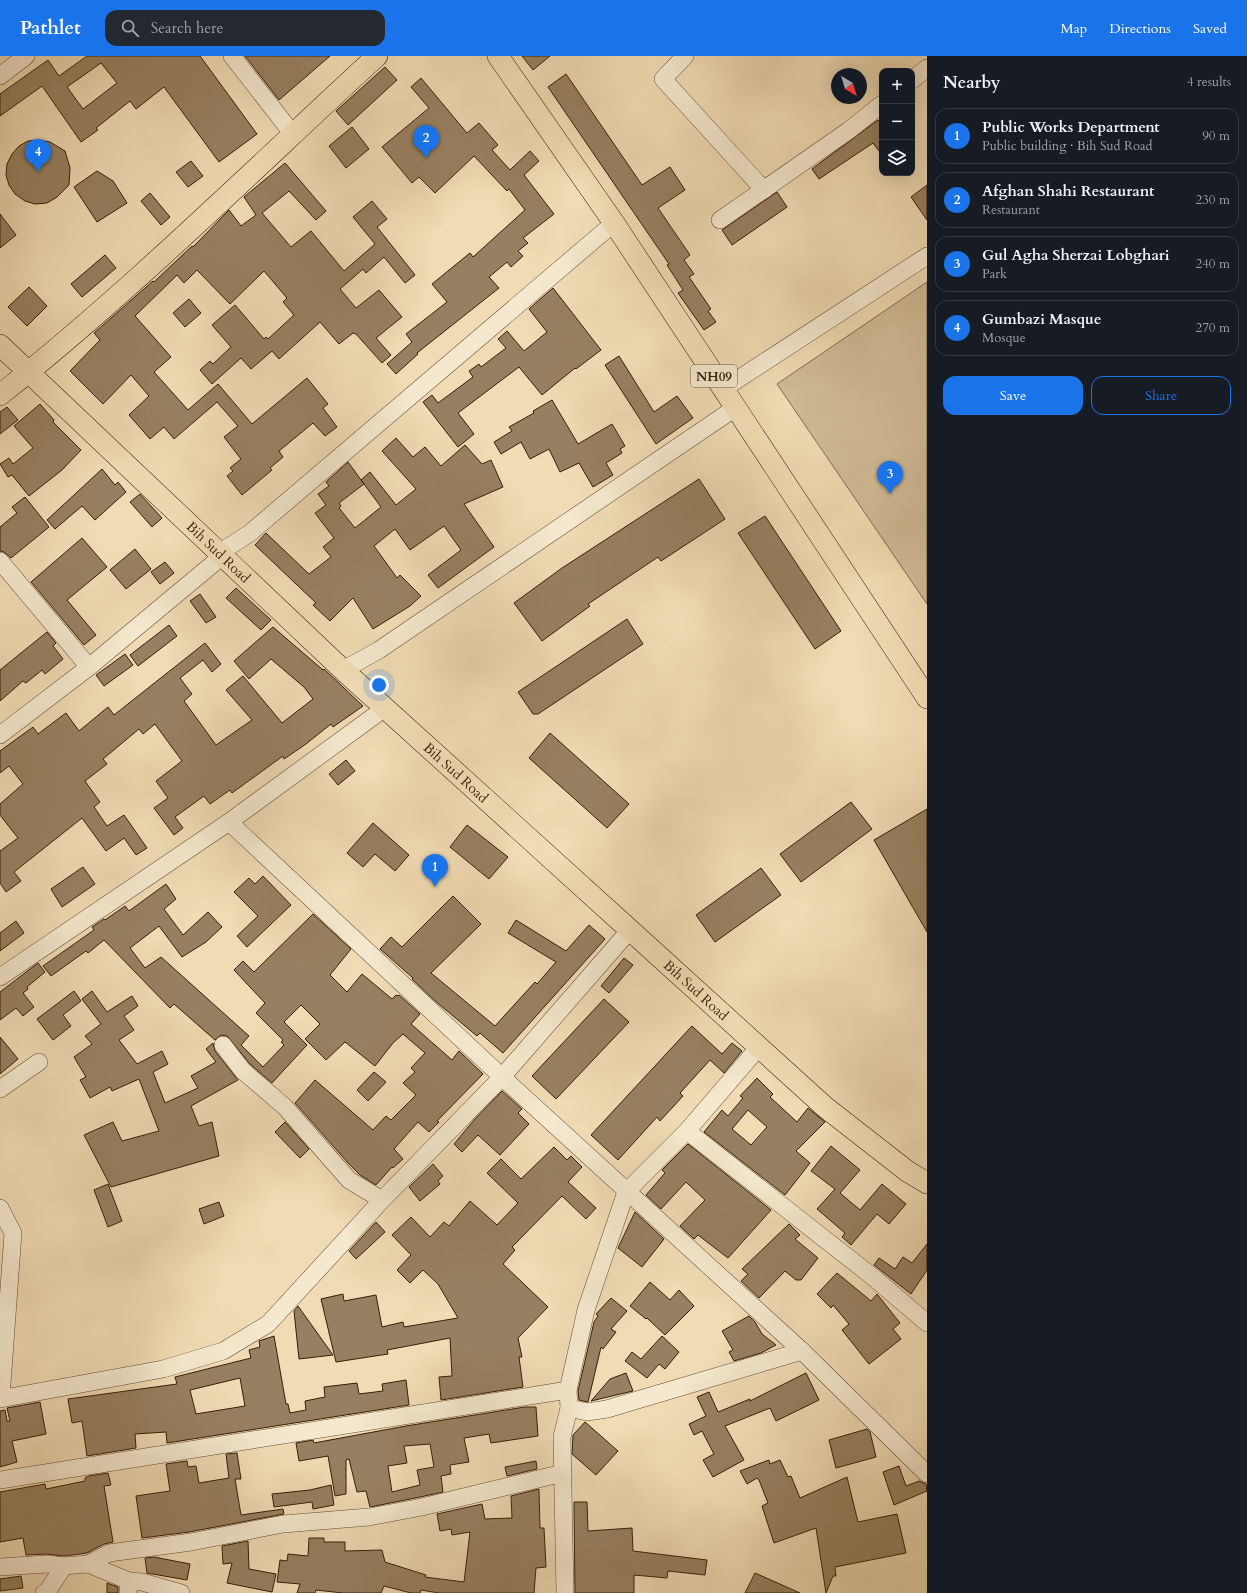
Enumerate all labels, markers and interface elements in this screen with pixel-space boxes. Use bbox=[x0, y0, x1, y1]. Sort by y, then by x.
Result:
search box bbox=[105, 10, 385, 46]
text: Pathlet bbox=[20, 15, 81, 41]
icon: search bbox=[119, 17, 141, 39]
text: Search here bbox=[151, 18, 223, 38]
text: Map bbox=[1061, 19, 1087, 38]
text: Directions bbox=[1109, 19, 1171, 38]
text: Saved bbox=[1193, 19, 1227, 38]
north arrow bbox=[831, 68, 867, 104]
map controls bbox=[879, 68, 915, 176]
button: + bbox=[879, 68, 915, 104]
text: Nearby bbox=[943, 71, 1000, 94]
text: 4 results bbox=[1187, 73, 1231, 91]
button: − bbox=[879, 104, 915, 140]
text: Public Works Department bbox=[982, 117, 1160, 137]
pin: 2 bbox=[413, 125, 439, 158]
text: 1 bbox=[954, 127, 960, 145]
text: 90 m bbox=[1202, 127, 1230, 145]
text: Public building · Bih Sud Road bbox=[982, 137, 1153, 155]
pin: 4 bbox=[25, 139, 51, 172]
button: layers bbox=[879, 140, 915, 176]
text: Afghan Shahi Restaurant bbox=[982, 181, 1154, 201]
text: 2 bbox=[954, 191, 960, 209]
text: 230 m bbox=[1196, 191, 1230, 209]
text: Restaurant bbox=[982, 201, 1040, 219]
text: Gul Agha Sherzai Lobghari bbox=[982, 245, 1170, 265]
text: 3 bbox=[954, 255, 960, 273]
text: 240 m bbox=[1196, 255, 1230, 273]
text: Park bbox=[982, 265, 1007, 283]
text: Gumbazi Masque bbox=[982, 309, 1101, 329]
text: 4 bbox=[954, 319, 960, 337]
text: 270 m bbox=[1196, 319, 1230, 337]
text: Mosque bbox=[982, 329, 1026, 347]
road number: NH09 bbox=[691, 365, 737, 387]
button: Save bbox=[943, 376, 1083, 415]
button: Share bbox=[1091, 376, 1231, 415]
pin: 3 bbox=[877, 461, 903, 494]
street label: Bih Sud Road bbox=[182, 517, 255, 588]
your location bbox=[369, 675, 389, 695]
street label: Bih Sud Road bbox=[419, 738, 493, 808]
pin: 1 bbox=[422, 854, 448, 887]
street label: Bih Sud Road bbox=[659, 956, 733, 1025]

